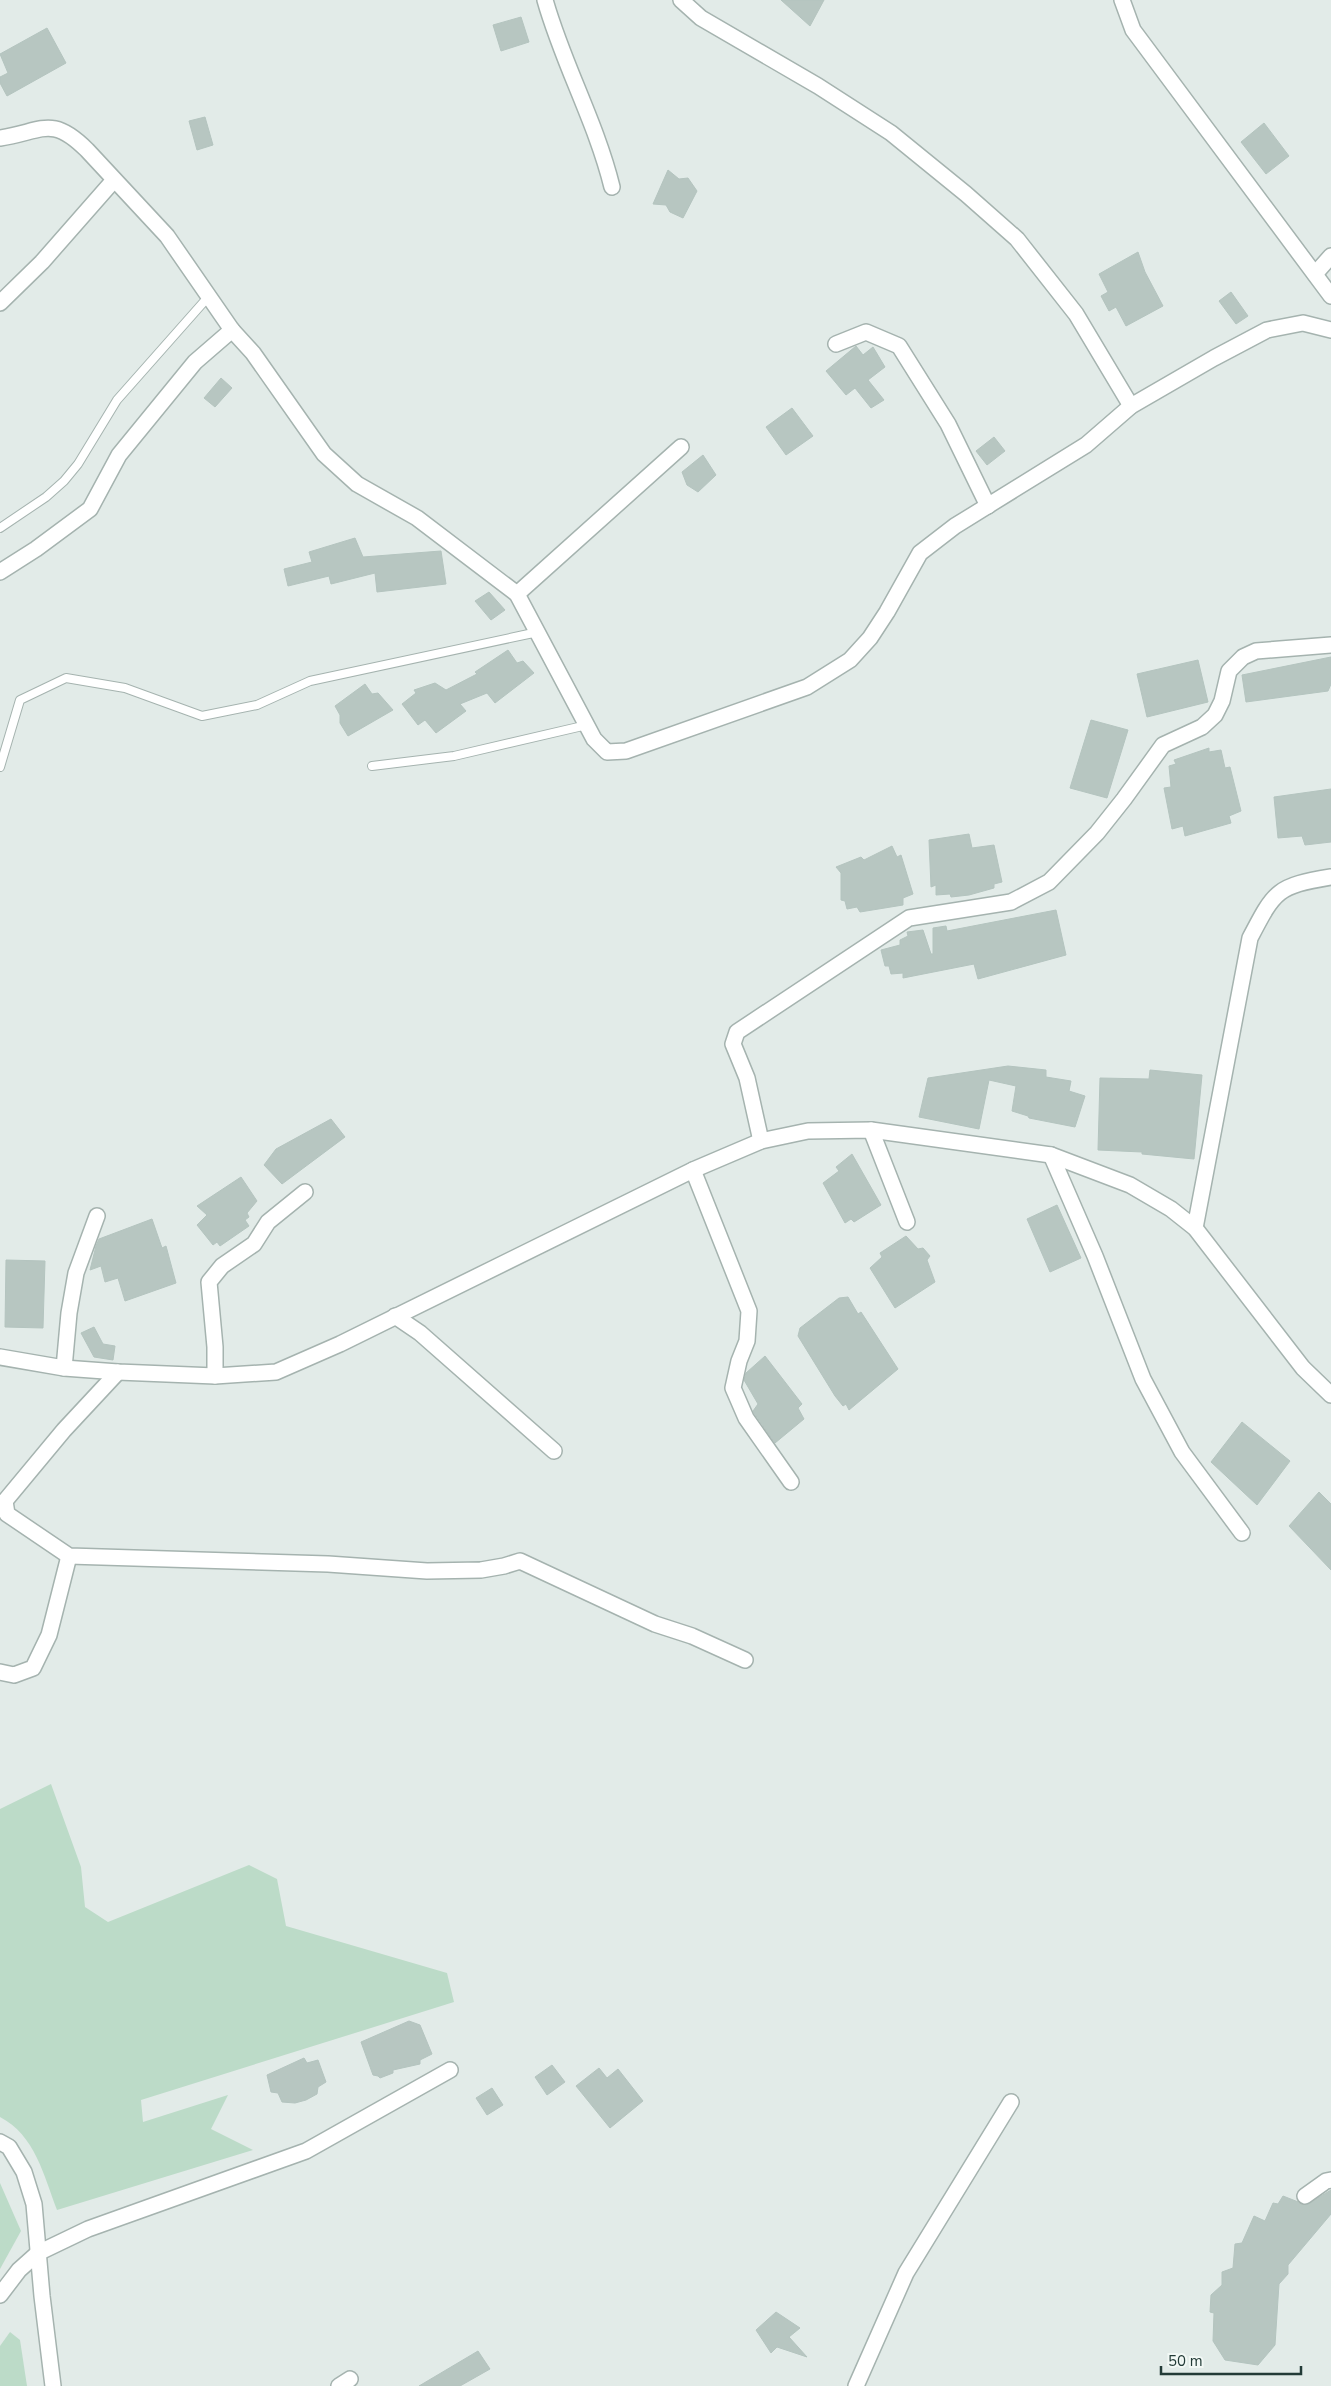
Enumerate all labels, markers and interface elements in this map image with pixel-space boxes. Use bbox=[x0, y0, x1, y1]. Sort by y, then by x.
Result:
scale bar bbox=[1161, 2344, 1301, 2376]
text: 50 m bbox=[1168, 2351, 1203, 2371]

